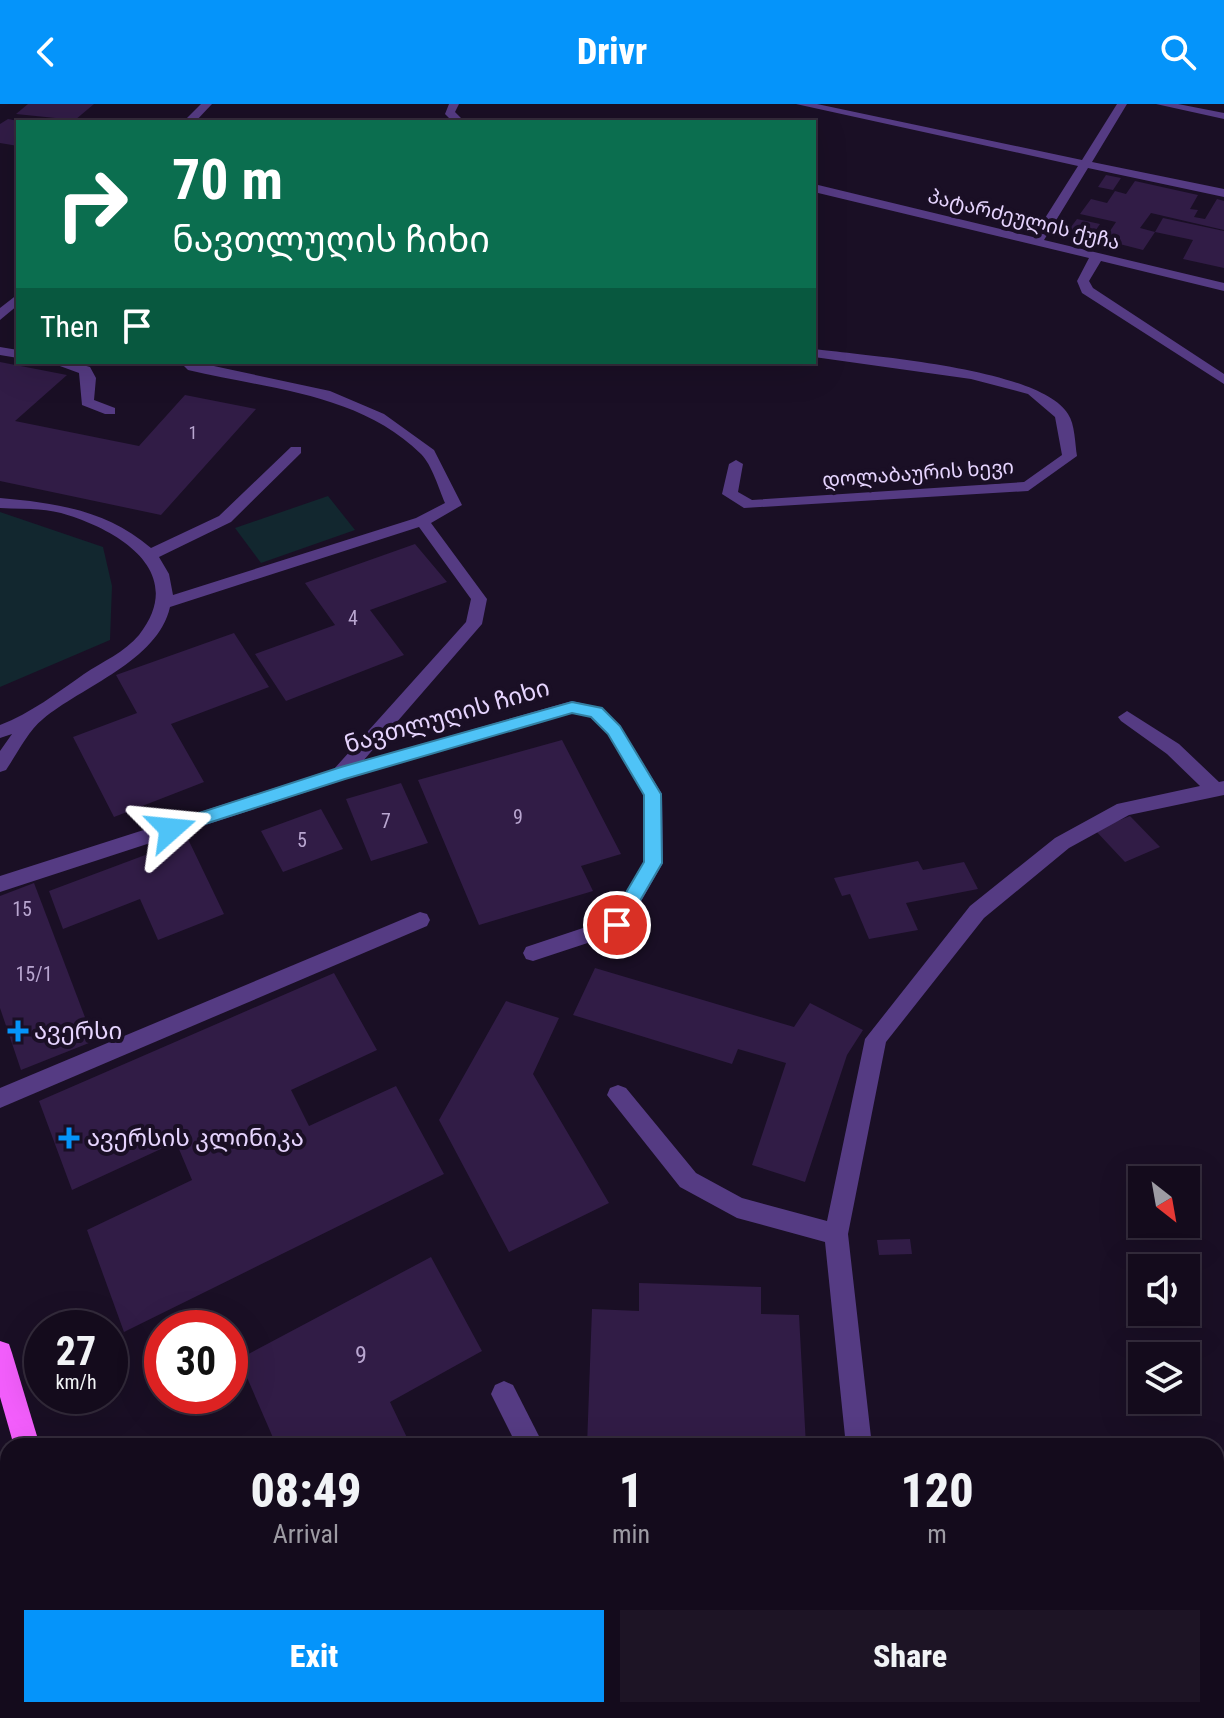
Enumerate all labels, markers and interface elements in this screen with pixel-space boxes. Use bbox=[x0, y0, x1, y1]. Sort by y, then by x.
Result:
icon: back bbox=[24, 30, 68, 74]
icon: search bbox=[1156, 30, 1200, 74]
text: Drivr bbox=[577, 31, 647, 73]
text: 70 m bbox=[172, 147, 283, 213]
icon: right bbox=[40, 152, 144, 256]
street label: პატარძეულის ქუჩა bbox=[925, 184, 1123, 255]
text: ნავთლუღის ჩიხი bbox=[172, 219, 490, 261]
icon: arrive bbox=[115, 304, 159, 348]
text: Then bbox=[40, 309, 99, 344]
house number: 1 bbox=[189, 422, 197, 443]
street label: დოლაბაურის ხევი bbox=[821, 454, 1015, 493]
house number: 4 bbox=[348, 606, 358, 630]
street label: ნავთლუღის ჩიხი bbox=[341, 673, 553, 760]
position arrow bbox=[129, 787, 213, 871]
house number: 9 bbox=[513, 805, 523, 829]
house number: 7 bbox=[381, 809, 391, 833]
house number: 5 bbox=[297, 828, 307, 852]
pin bbox=[583, 891, 651, 959]
house number: 15 bbox=[12, 897, 32, 921]
icon: arrive bbox=[595, 903, 639, 947]
house number: 15/1 bbox=[15, 962, 53, 986]
place label: ავერსი bbox=[34, 1017, 122, 1045]
marker: ავერსი bbox=[9, 1022, 27, 1040]
place label: ავერსის კლინიკა bbox=[87, 1124, 304, 1152]
marker: ავერსის კლინიკა bbox=[58, 1127, 80, 1149]
north arrow bbox=[1128, 1166, 1200, 1238]
map controls bbox=[1128, 1166, 1200, 1414]
button: sound bbox=[1128, 1254, 1200, 1326]
speed limit sign: 30 bbox=[144, 1310, 248, 1414]
text: 27 bbox=[56, 1328, 96, 1375]
house number: 9 bbox=[355, 1341, 367, 1369]
button: layers bbox=[1128, 1342, 1200, 1414]
text: km/h bbox=[55, 1370, 97, 1394]
text: 08:49 bbox=[250, 1462, 362, 1519]
text: 1 bbox=[619, 1462, 643, 1519]
text: 120 bbox=[900, 1462, 974, 1519]
text: Arrival bbox=[273, 1519, 339, 1549]
text: min bbox=[612, 1519, 650, 1549]
text: m bbox=[927, 1519, 947, 1549]
button: Exit bbox=[24, 1610, 604, 1702]
button: Share bbox=[620, 1610, 1200, 1702]

